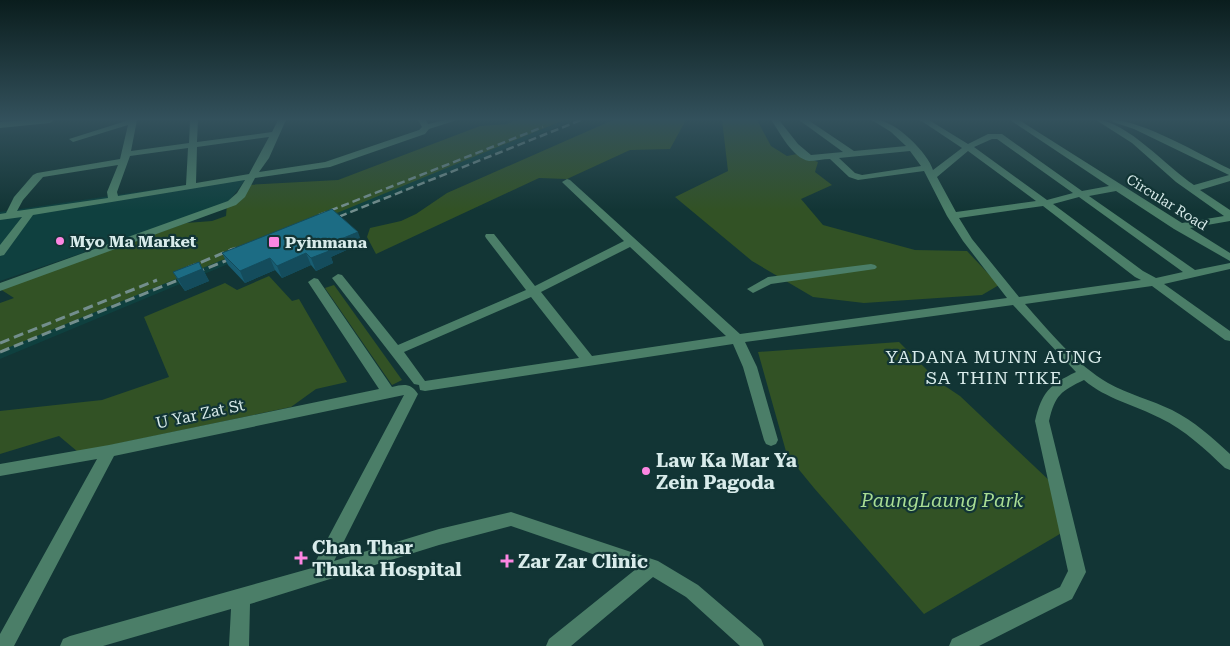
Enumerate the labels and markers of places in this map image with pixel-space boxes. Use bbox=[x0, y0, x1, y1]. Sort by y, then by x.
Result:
place label: Myo Ma Market bbox=[70, 232, 197, 251]
place label: Pyinmana bbox=[285, 233, 368, 252]
marker: Myo Ma Market bbox=[54, 235, 66, 247]
marker: Pyinmana bbox=[267, 235, 281, 249]
place label: Law Ka Mar Ya Zein Pagoda bbox=[656, 449, 797, 494]
marker: Law Ka Mar Ya Zein Pagoda bbox=[640, 465, 652, 477]
place label: Chan Thar Thuka Hospital bbox=[312, 536, 461, 581]
place label: Zar Zar Clinic bbox=[518, 550, 648, 573]
marker: Chan Thar Thuka Hospital bbox=[294, 551, 308, 565]
marker: Zar Zar Clinic bbox=[500, 554, 514, 568]

